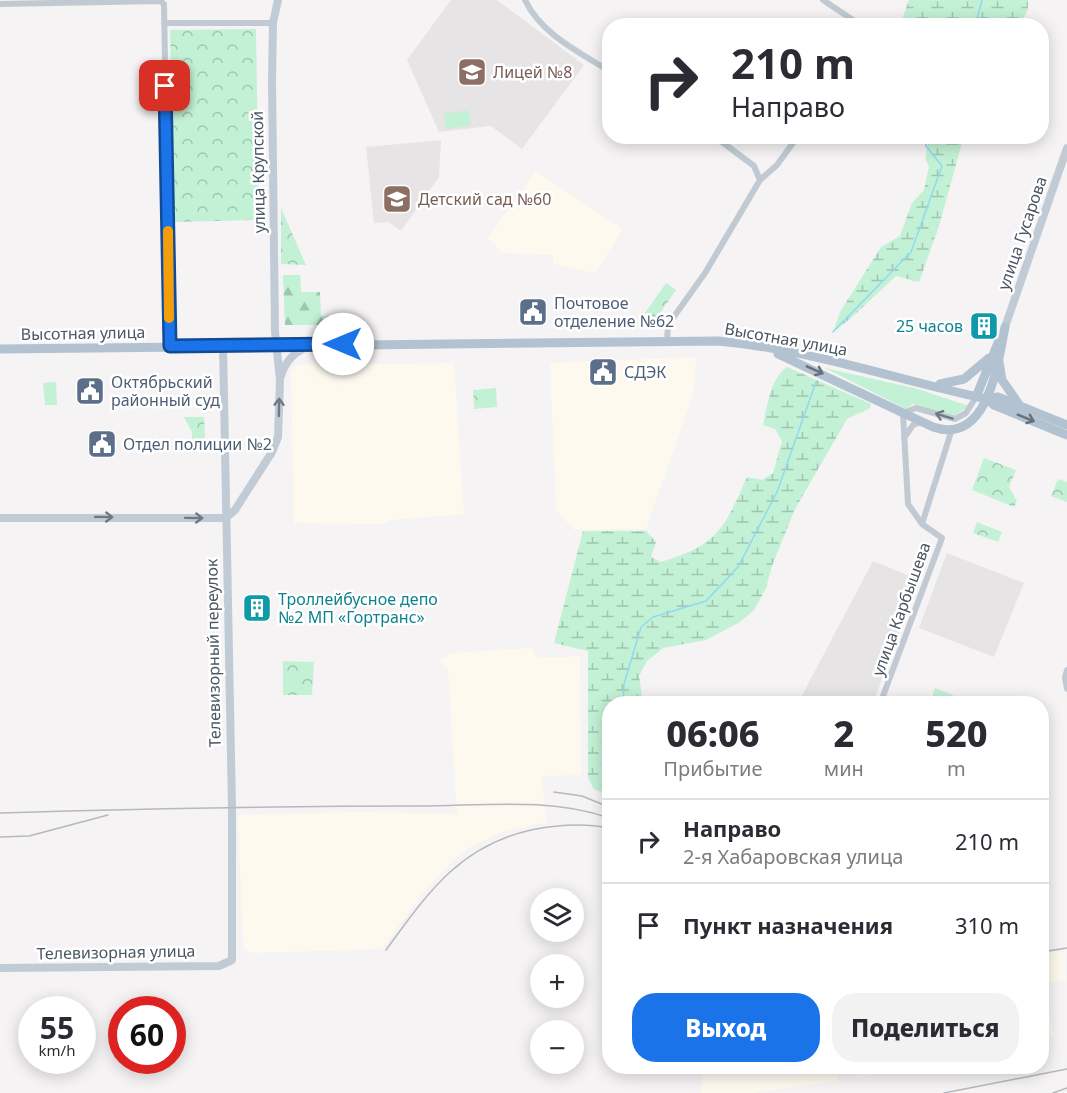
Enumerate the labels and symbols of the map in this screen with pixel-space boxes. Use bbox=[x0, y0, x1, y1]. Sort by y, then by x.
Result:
school or university icon: Лицей №8 bbox=[456, 56, 488, 88]
pin bbox=[139, 60, 190, 111]
place label: Лицей №8 bbox=[493, 61, 572, 83]
street label: улица Крупской bbox=[246, 111, 270, 233]
street label: улица Гусарова bbox=[992, 173, 1052, 293]
school or university icon: Детский сад №60 bbox=[381, 183, 413, 215]
place label: Детский сад №60 bbox=[418, 188, 551, 210]
place label: Почтовое отделение №62 bbox=[554, 292, 674, 332]
public building icon: Почтовое отделение №62 bbox=[517, 296, 549, 328]
building icon: 25 часов bbox=[968, 310, 1000, 342]
position arrow bbox=[311, 312, 375, 376]
place label: 25 часов bbox=[896, 315, 963, 337]
street label: Высотная улица bbox=[723, 317, 849, 361]
street label: Высотная улица bbox=[21, 321, 145, 345]
public building icon: СДЭК bbox=[587, 356, 619, 388]
place label: СДЭК bbox=[624, 361, 666, 383]
one-way arrow bbox=[806, 365, 824, 376]
place label: Октябрьский районный суд bbox=[111, 371, 220, 411]
public building icon: Октябрьский районный суд bbox=[74, 375, 106, 407]
one-way arrow bbox=[274, 398, 285, 418]
one-way arrow bbox=[935, 410, 954, 421]
one-way arrow bbox=[1017, 413, 1035, 424]
public building icon: Отдел полиции №2 bbox=[86, 428, 118, 460]
place label: Отдел полиции №2 bbox=[123, 433, 272, 455]
one-way arrow bbox=[93, 511, 113, 523]
one-way arrow bbox=[184, 513, 204, 524]
street label: улица Карбышева bbox=[867, 539, 935, 679]
street label: Телевизорный переулок bbox=[200, 558, 226, 748]
place label: Троллейбусное депо №2 МП «Гортранс» bbox=[278, 588, 438, 628]
building icon: Троллейбусное депо №2 МП «Гортранс» bbox=[241, 592, 273, 624]
street label: Телевизорная улица bbox=[36, 940, 196, 964]
speed limit sign: 60 bbox=[108, 996, 186, 1074]

